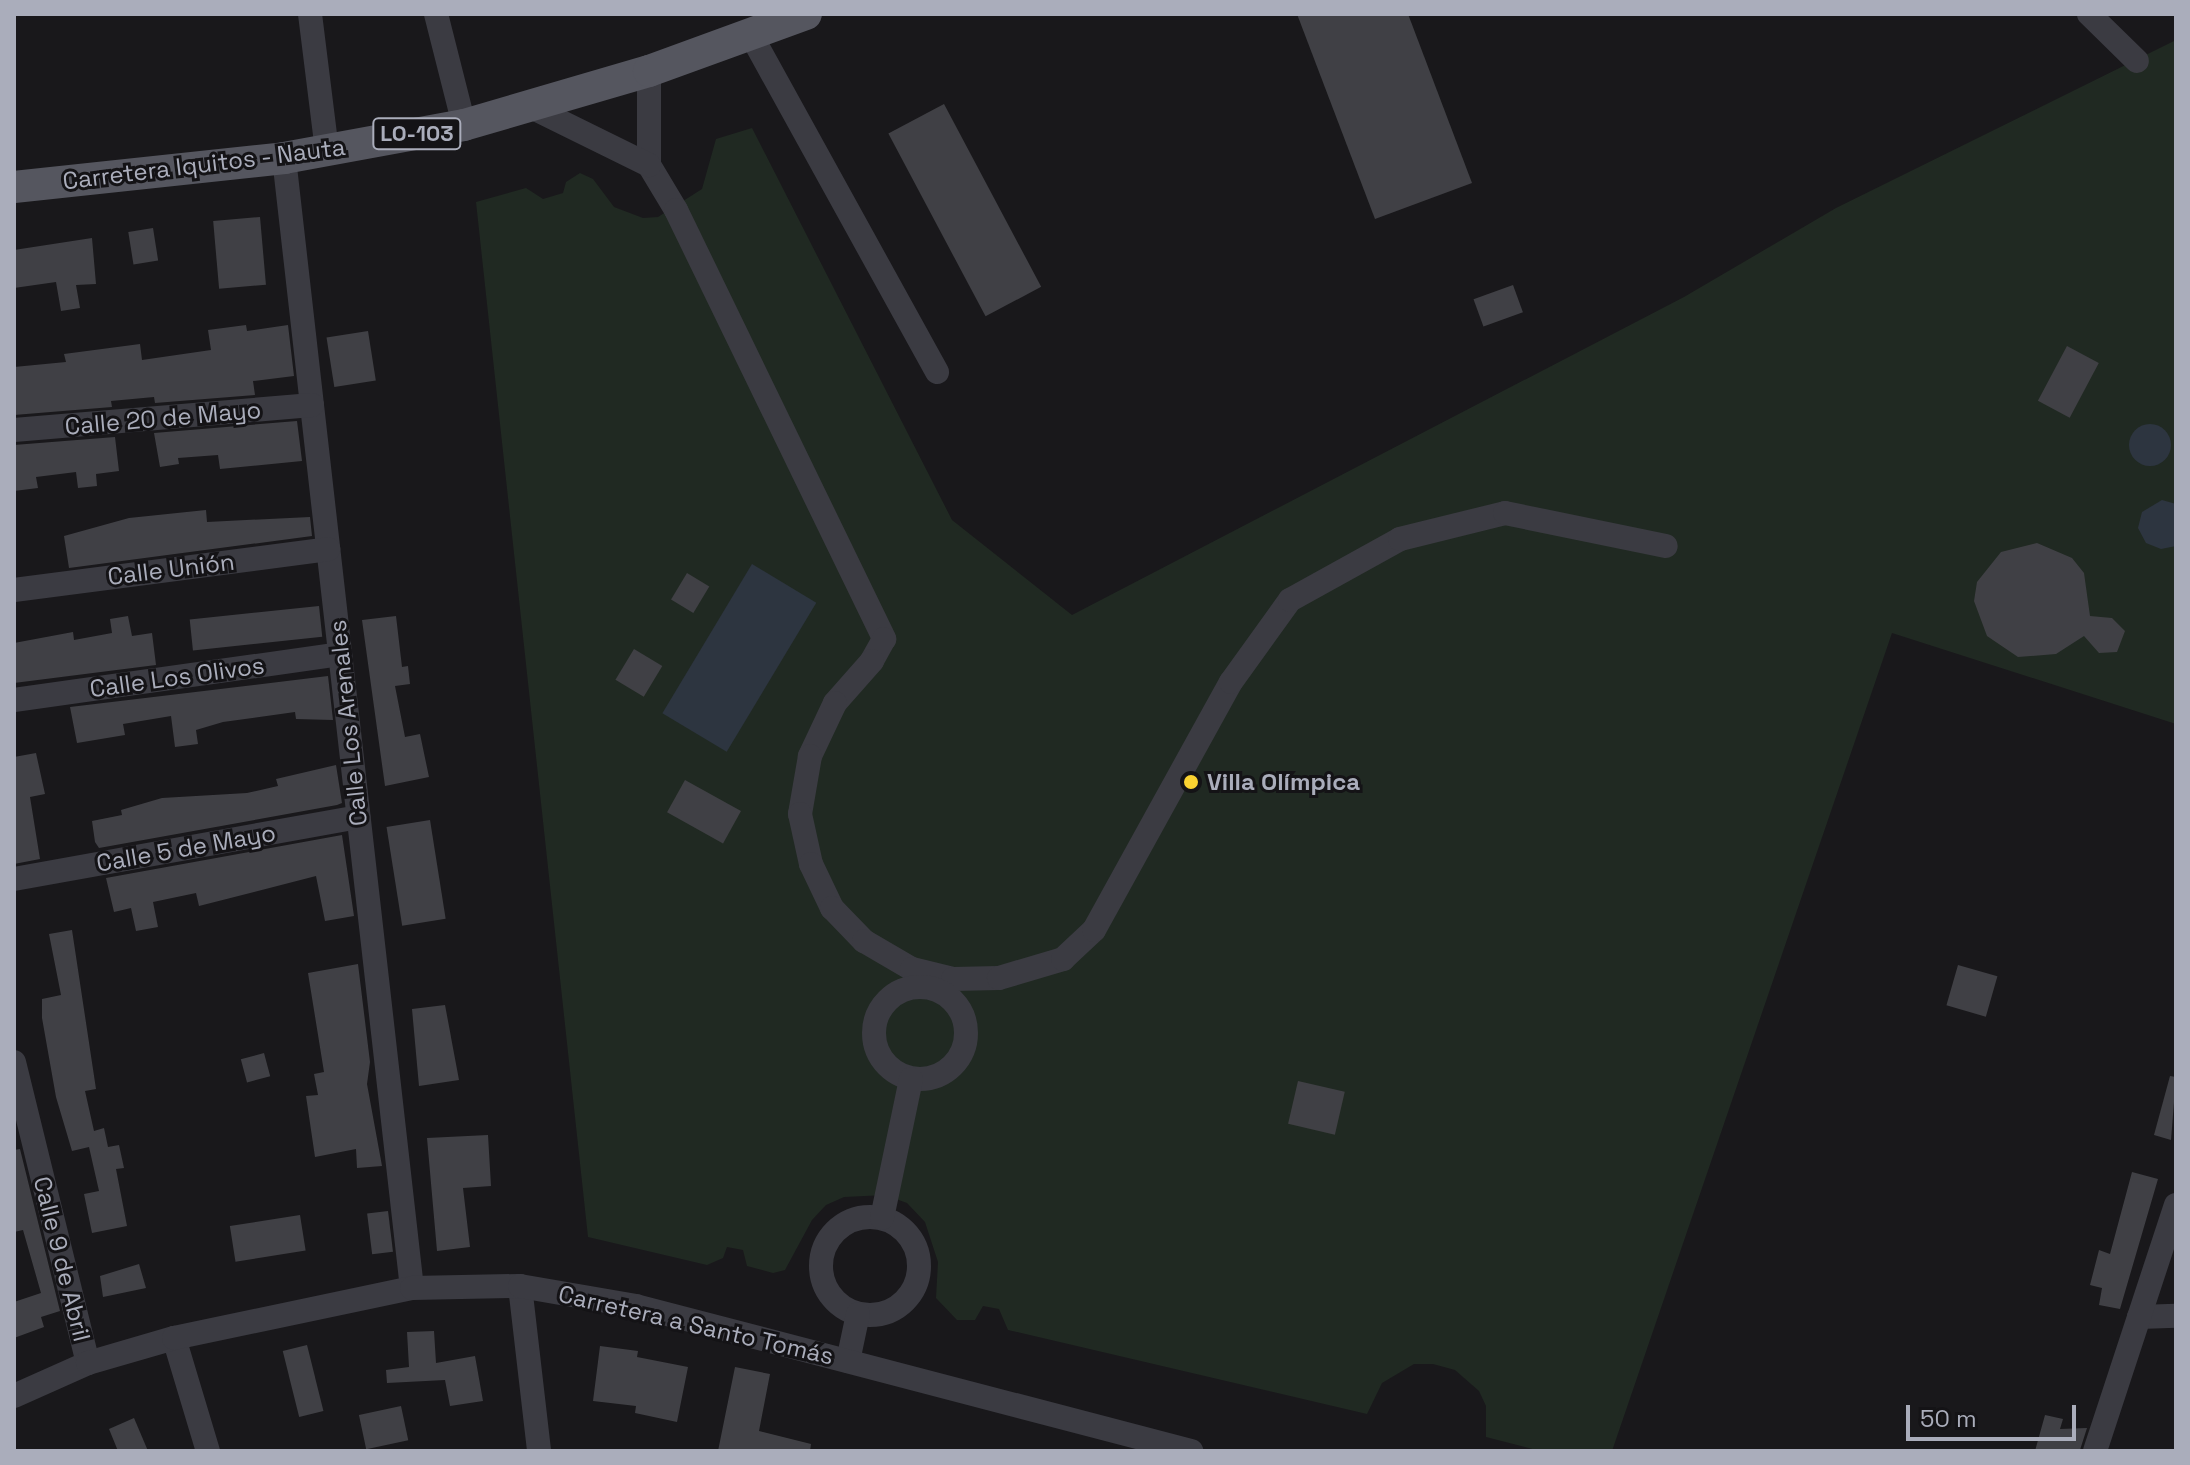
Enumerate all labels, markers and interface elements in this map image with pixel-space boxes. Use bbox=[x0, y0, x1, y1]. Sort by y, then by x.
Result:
road number: LO-103 bbox=[371, 116, 463, 152]
street label: Carretera Iquitos - Nauta bbox=[60, 132, 348, 196]
street label: Calle 20 de Mayo bbox=[64, 395, 262, 441]
street label: Calle Unión bbox=[106, 547, 236, 591]
street label: Calle Los Arenales bbox=[323, 618, 373, 828]
street label: Calle Los Olivos bbox=[88, 651, 266, 703]
place label: Villa Olímpica bbox=[1207, 768, 1360, 796]
marker: Villa Olímpica bbox=[1182, 773, 1200, 791]
street label: Calle 5 de Mayo bbox=[94, 818, 278, 878]
street label: Calle 9 de Abril bbox=[28, 1173, 96, 1345]
street label: Carretera a Santo Tomás bbox=[555, 1279, 837, 1371]
scale bar bbox=[1910, 1389, 2080, 1439]
text: 50 m bbox=[1920, 1403, 1977, 1434]

